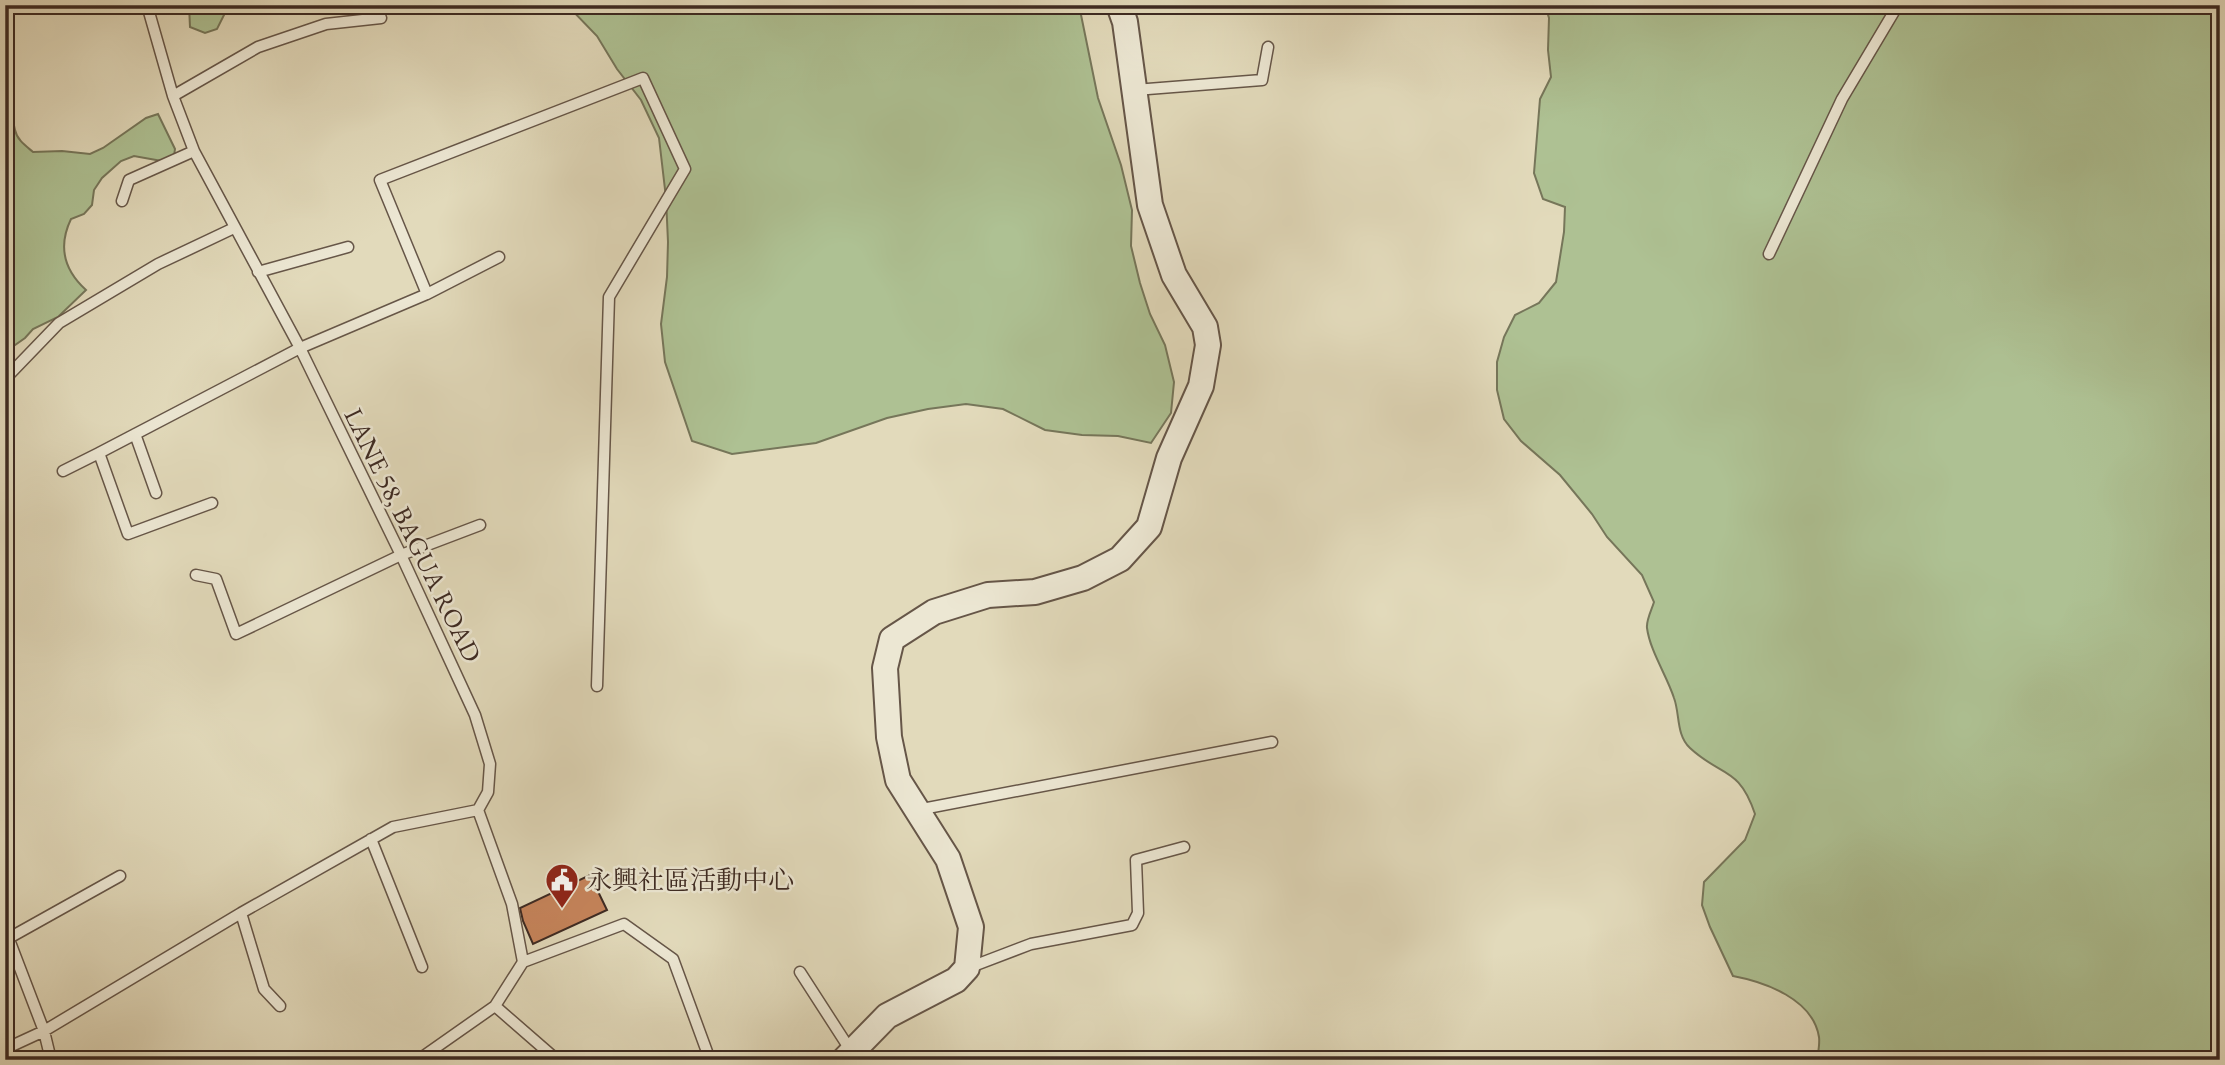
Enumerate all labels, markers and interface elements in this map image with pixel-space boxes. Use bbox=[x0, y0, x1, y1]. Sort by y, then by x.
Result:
street label: LANE 58, BAGUA ROAD bbox=[337, 402, 489, 668]
public building icon: 永興社區活動中心 bbox=[543, 861, 581, 910]
place label: 永興社區活動中心 bbox=[586, 863, 794, 897]

